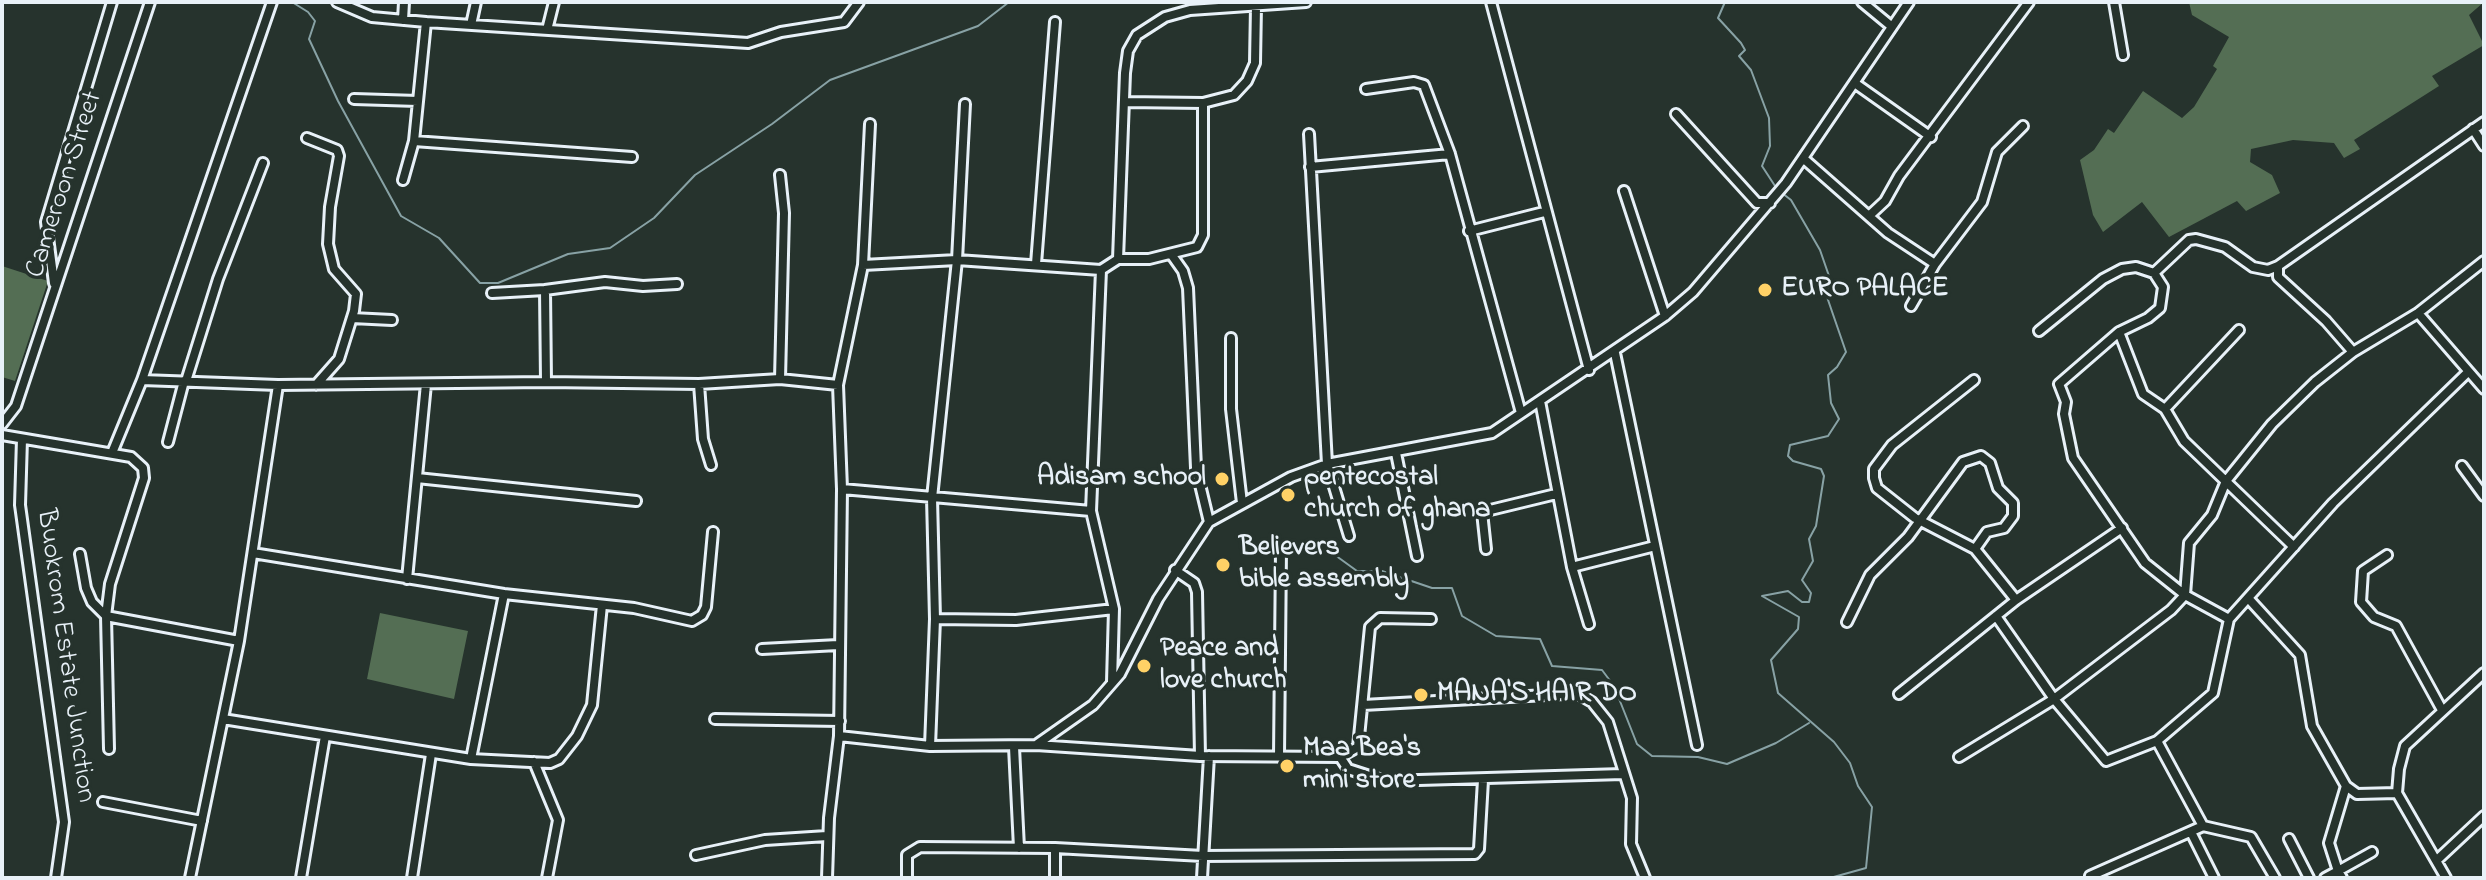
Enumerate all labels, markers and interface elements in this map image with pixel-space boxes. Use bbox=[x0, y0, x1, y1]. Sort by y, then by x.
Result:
street label: Cameroon Street bbox=[20, 88, 112, 282]
place label: EURO PALACE bbox=[1781, 273, 1949, 307]
marker: EURO PALACE bbox=[1756, 281, 1774, 299]
place label: Adisam school bbox=[1037, 462, 1206, 496]
place label: pentecostal church of ghana bbox=[1304, 462, 1490, 528]
marker: Adisam school bbox=[1213, 470, 1231, 488]
marker: pentecostal church of ghana bbox=[1279, 486, 1297, 504]
street label: Buokrom Estate Junction bbox=[27, 507, 101, 805]
place label: Believers bible assembly bbox=[1239, 532, 1409, 598]
marker: Believers bible assembly bbox=[1214, 556, 1232, 574]
place label: Peace and love church bbox=[1160, 633, 1287, 699]
marker: Peace and love church bbox=[1135, 657, 1153, 675]
place label: MANA'S HAIR DO bbox=[1437, 678, 1637, 712]
marker: MANA'S HAIR DO bbox=[1412, 686, 1430, 704]
place label: Maa Bea's mini store bbox=[1303, 733, 1421, 799]
marker: Maa Bea's mini store bbox=[1278, 757, 1296, 775]

